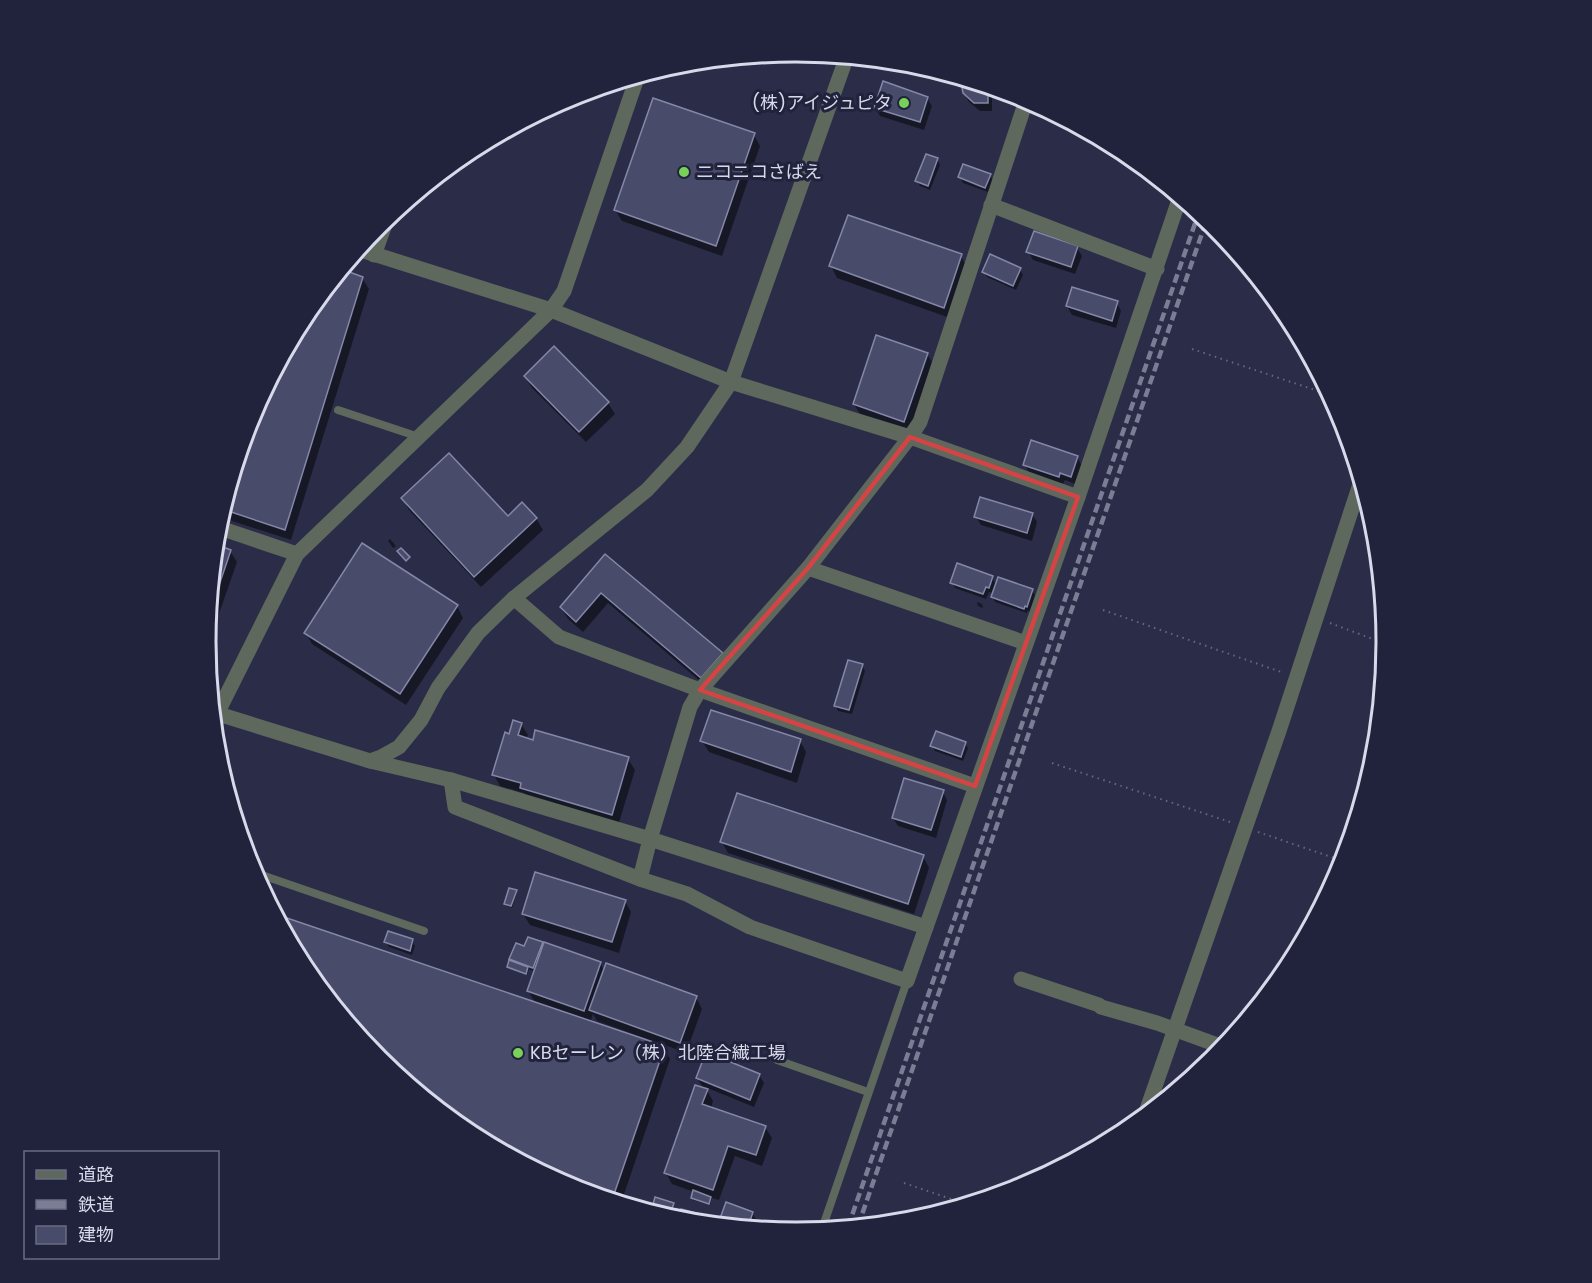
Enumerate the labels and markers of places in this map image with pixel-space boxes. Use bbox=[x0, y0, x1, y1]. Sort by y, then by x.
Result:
place label: (株)アイジュピタ bbox=[752, 90, 892, 115]
marker: (株)アイジュピタ bbox=[897, 96, 911, 110]
place label: ニコニコさばえ bbox=[696, 159, 822, 184]
marker: ニコニコさばえ bbox=[677, 165, 691, 179]
place label: KBセーレン（株）北陸合繊工場 bbox=[530, 1040, 786, 1065]
marker: KBセーレン（株）北陸合繊工場 bbox=[511, 1046, 525, 1060]

